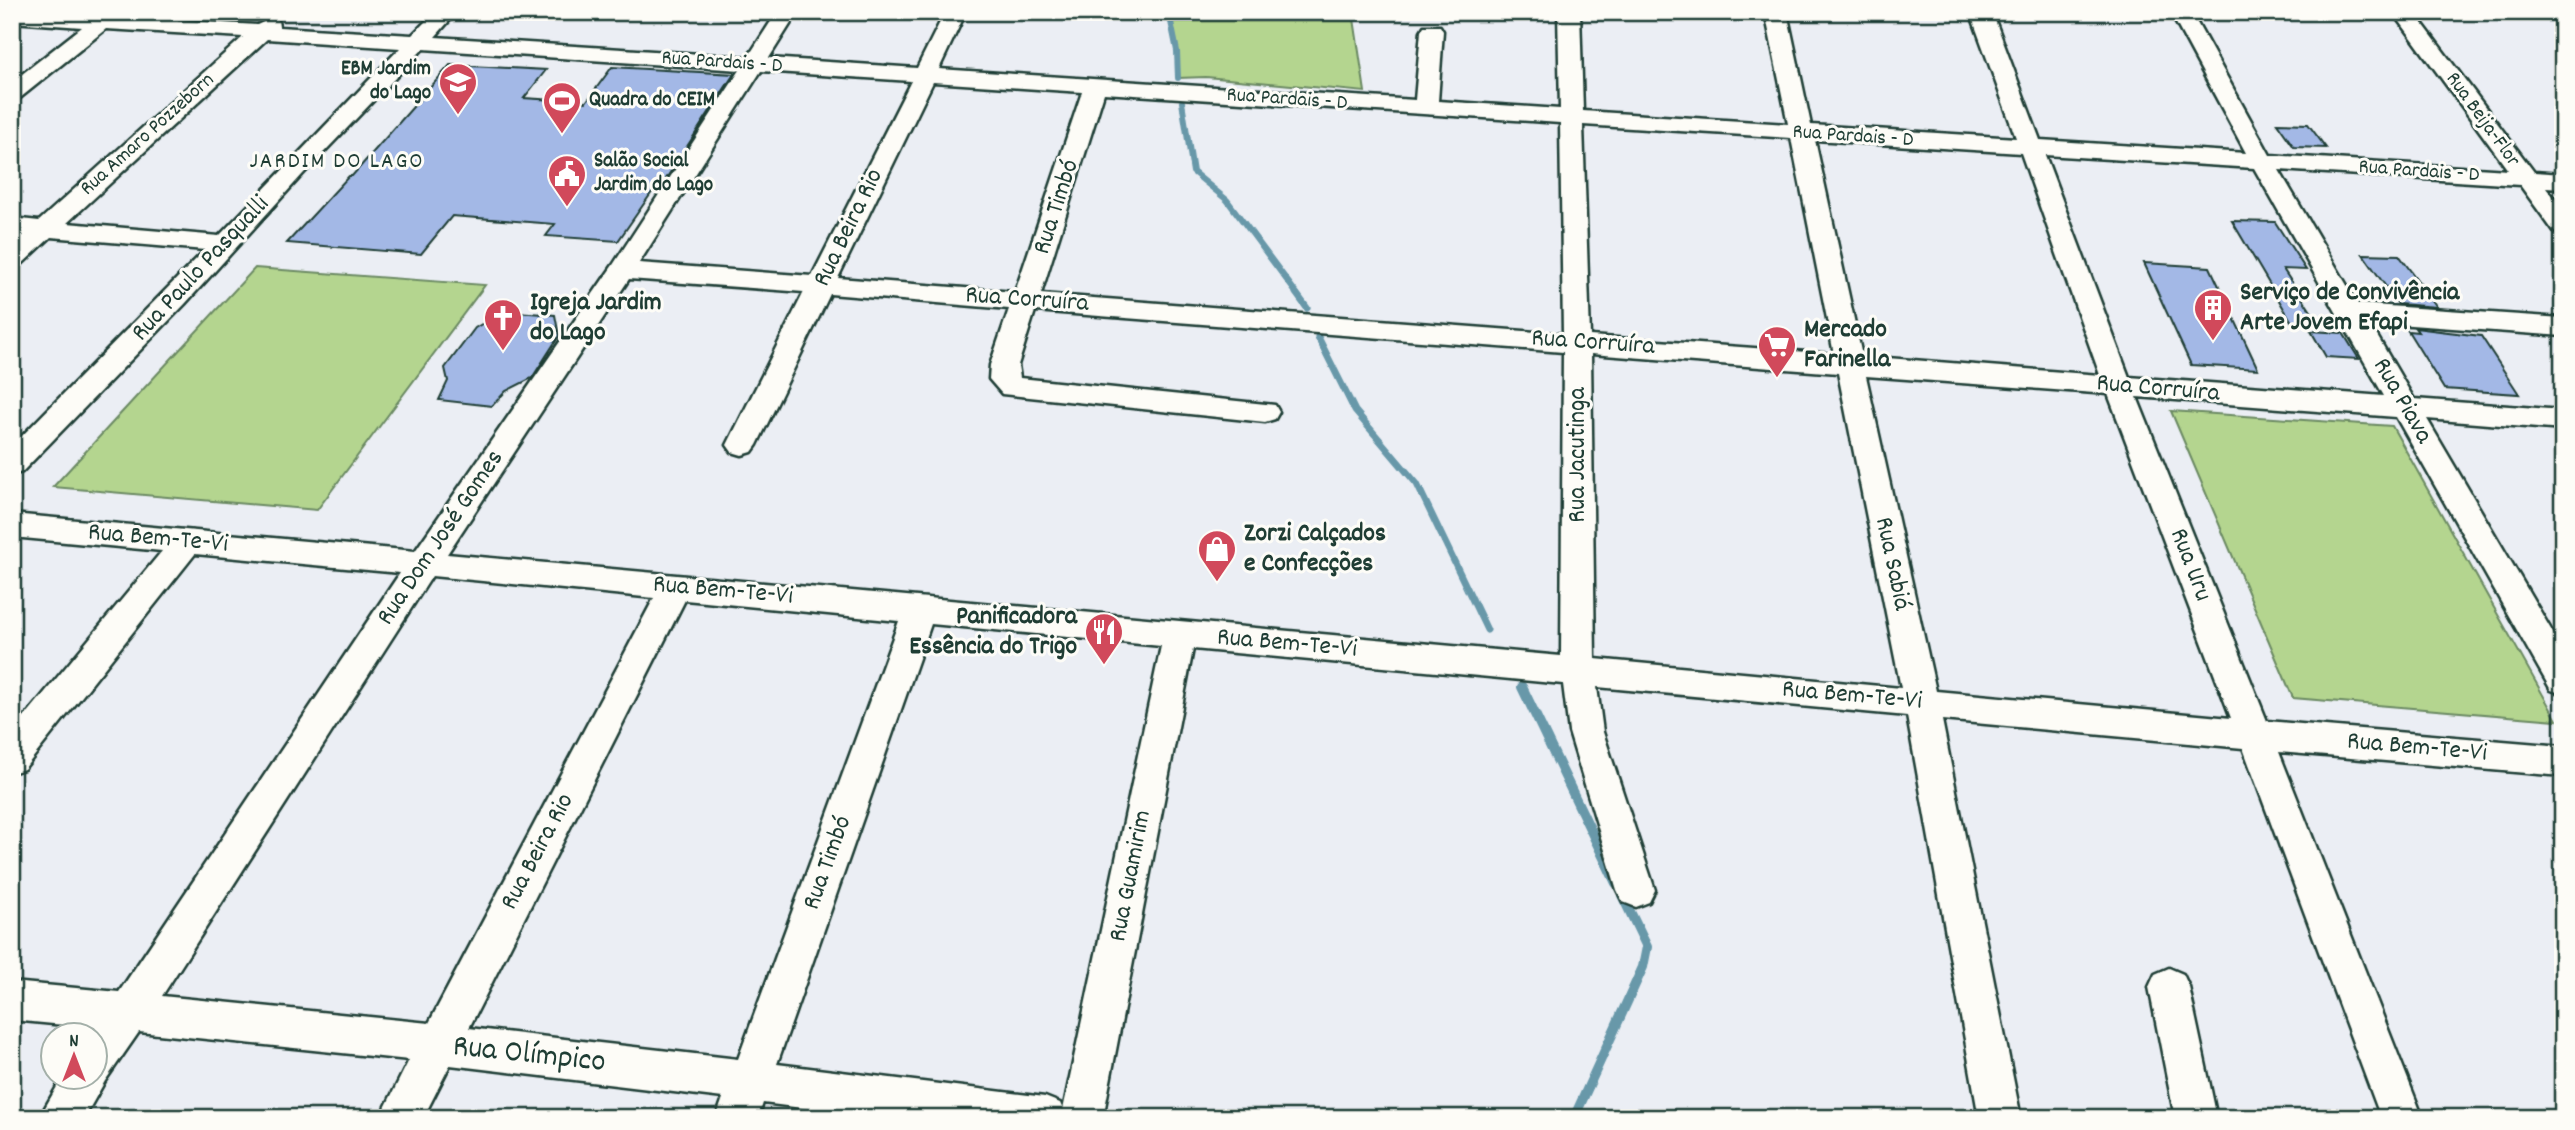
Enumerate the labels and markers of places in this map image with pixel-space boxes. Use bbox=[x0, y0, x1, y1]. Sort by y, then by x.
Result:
place label: EBM Jardim do Lago bbox=[341, 55, 431, 109]
school or university icon: EBM Jardim do Lago bbox=[437, 61, 479, 116]
sports icon: Quadra do CEIM bbox=[541, 80, 583, 135]
place label: Quadra do CEIM bbox=[589, 86, 715, 116]
place label: Salão Social Jardim do Lago bbox=[594, 147, 713, 201]
public building icon: Salão Social Jardim do Lago bbox=[546, 153, 588, 208]
place label: Serviço de Convivência Arte Jovem Efapi bbox=[2240, 275, 2460, 342]
place label: Igreja Jardim do Lago bbox=[530, 285, 662, 352]
building icon: Serviço de Convivência Arte Jovem Efapi bbox=[2192, 287, 2234, 342]
church icon: Igreja Jardim do Lago bbox=[482, 297, 524, 352]
place label: Mercado Farinella bbox=[1804, 312, 1891, 379]
supermarket icon: Mercado Farinella bbox=[1756, 324, 1798, 379]
place label: Zorzi Calçados e Confecções bbox=[1244, 516, 1386, 583]
shop icon: Zorzi Calçados e Confecções bbox=[1196, 528, 1238, 583]
place label: Panificadora Essência do Trigo bbox=[909, 599, 1078, 666]
restaurant icon: Panificadora Essência do Trigo bbox=[1083, 611, 1125, 666]

